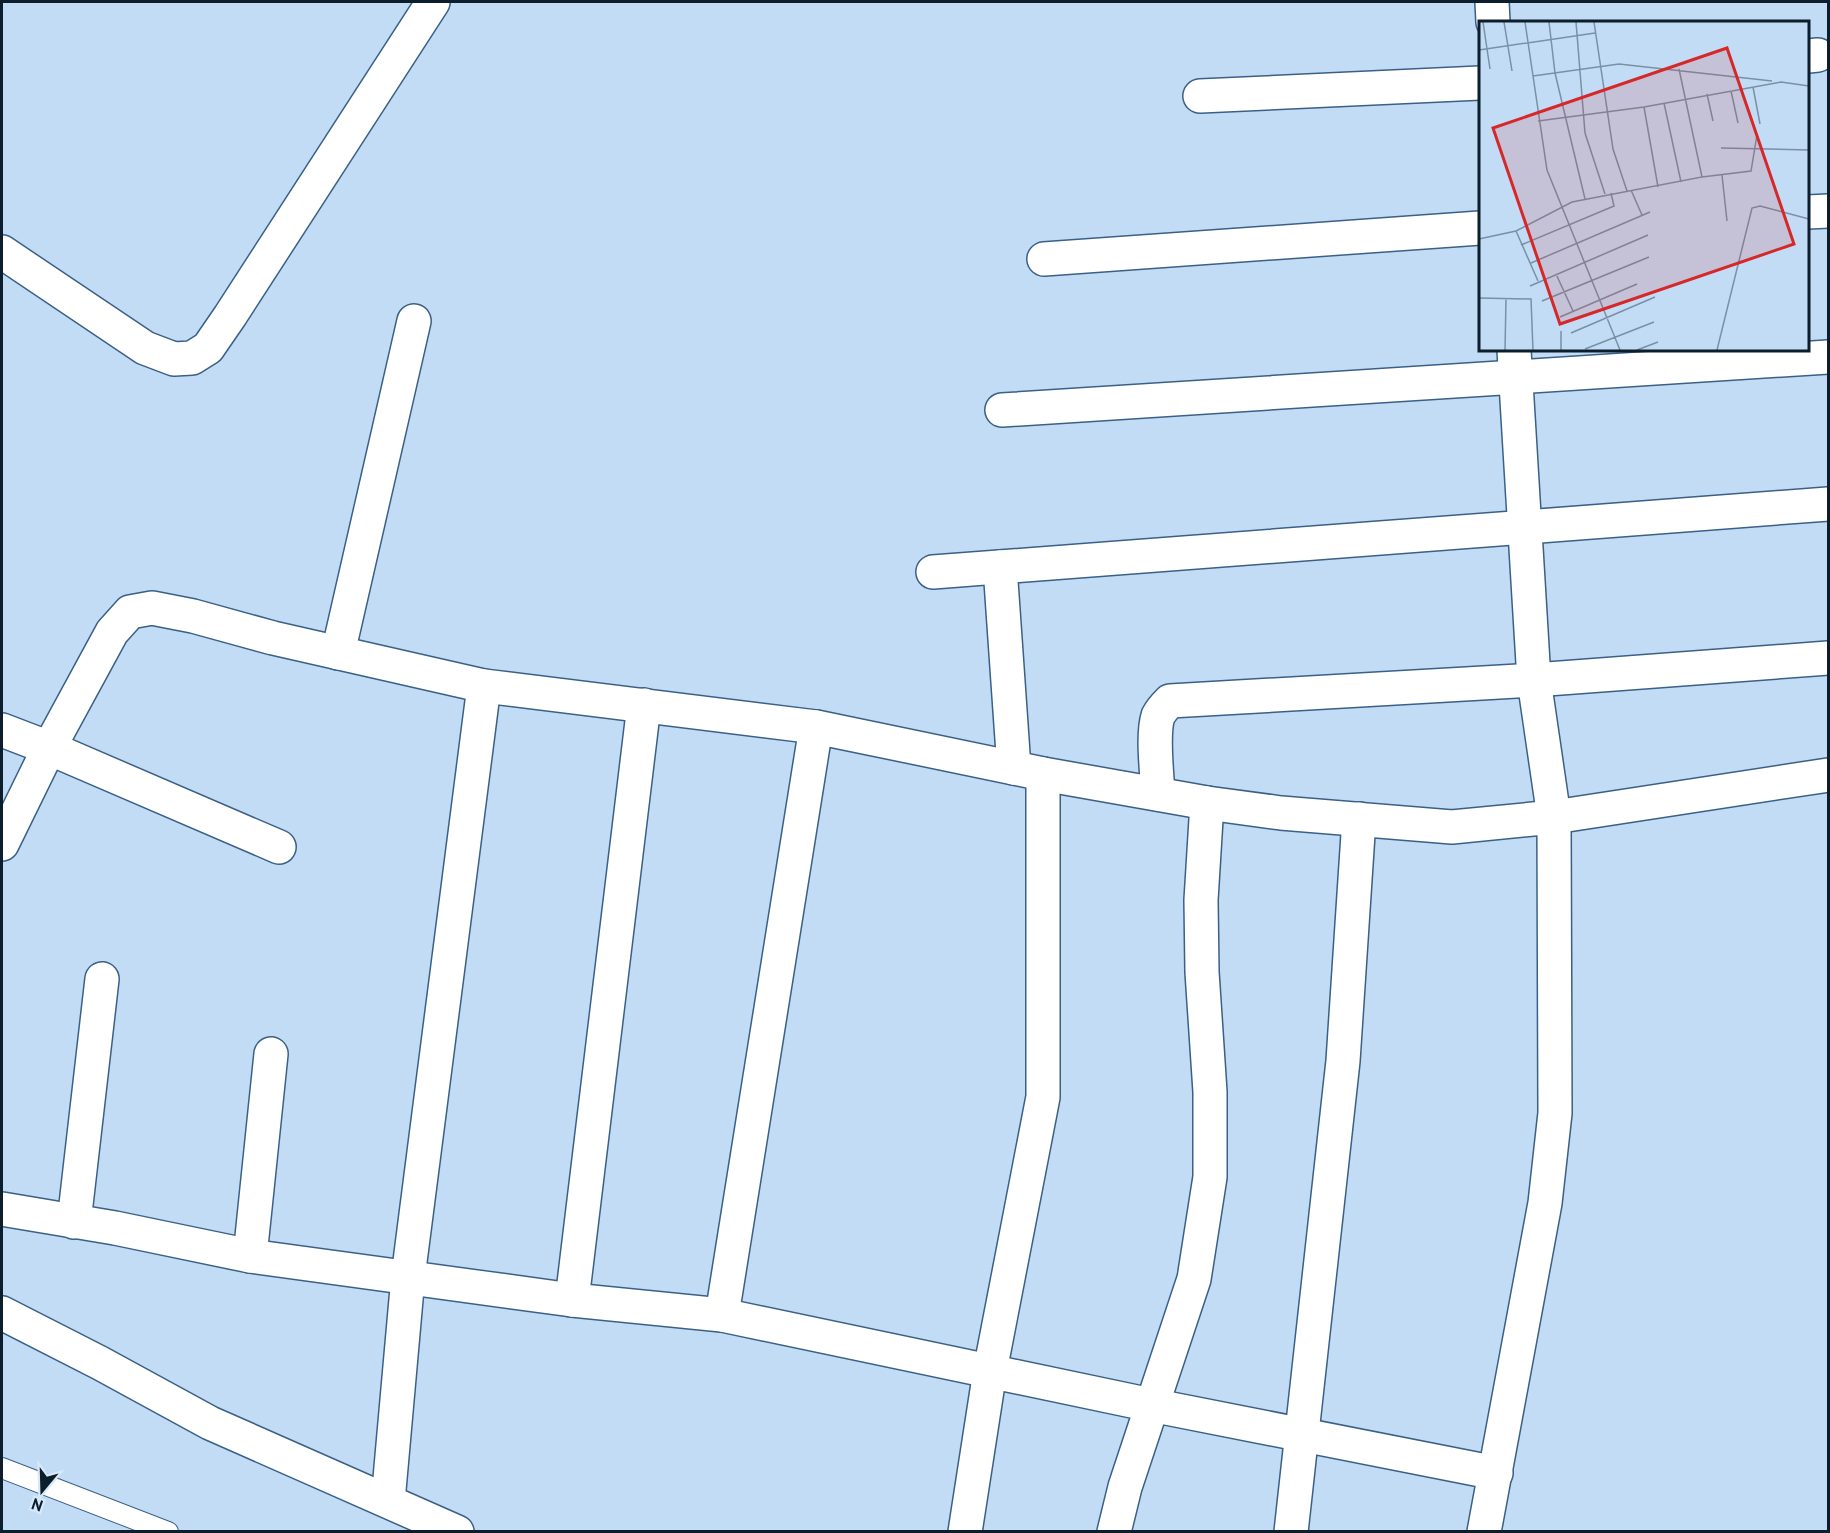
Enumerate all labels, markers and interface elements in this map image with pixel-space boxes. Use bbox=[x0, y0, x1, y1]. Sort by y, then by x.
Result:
inset map bbox=[1479, 21, 1809, 351]
north arrow bbox=[12, 1461, 72, 1521]
text: N bbox=[29, 1494, 45, 1516]

